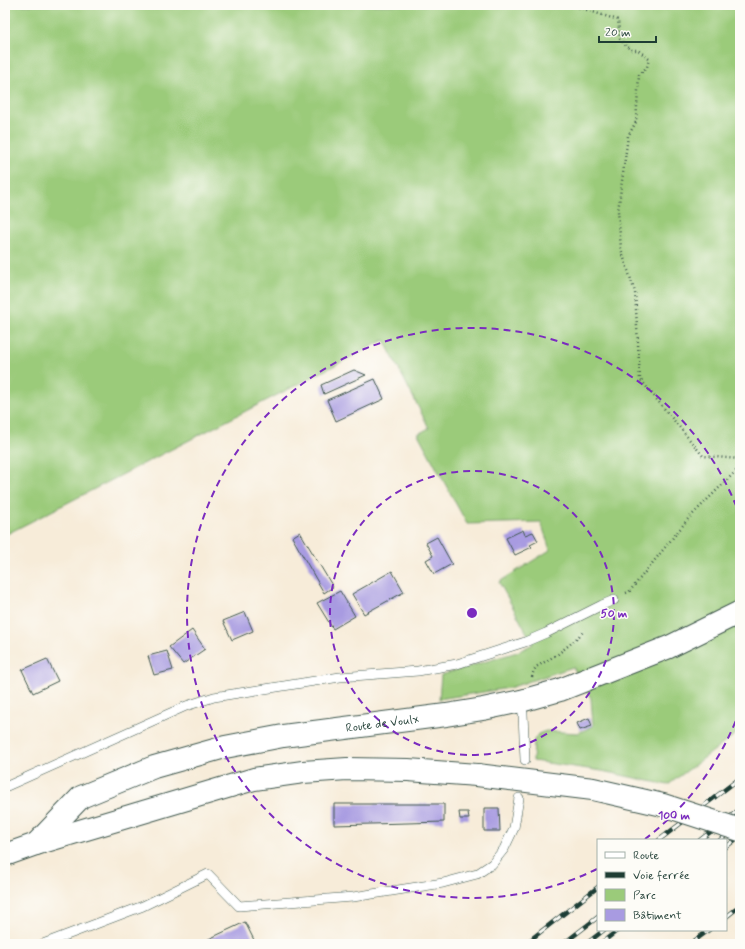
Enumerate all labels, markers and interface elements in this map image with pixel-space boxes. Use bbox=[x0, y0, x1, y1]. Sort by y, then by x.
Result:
scale bar bbox=[599, 18, 656, 44]
text: 20 m bbox=[605, 25, 631, 41]
centre of rings bbox=[465, 606, 479, 620]
text: 50 m bbox=[601, 606, 628, 622]
street label: Route de Voulx bbox=[345, 711, 420, 737]
text: 100 m bbox=[658, 808, 691, 824]
legend bbox=[597, 839, 727, 931]
text: Route bbox=[633, 848, 659, 864]
text: Voie ferrée bbox=[633, 868, 690, 884]
text: Parc bbox=[633, 888, 656, 904]
text: Bâtiment bbox=[633, 908, 682, 924]

